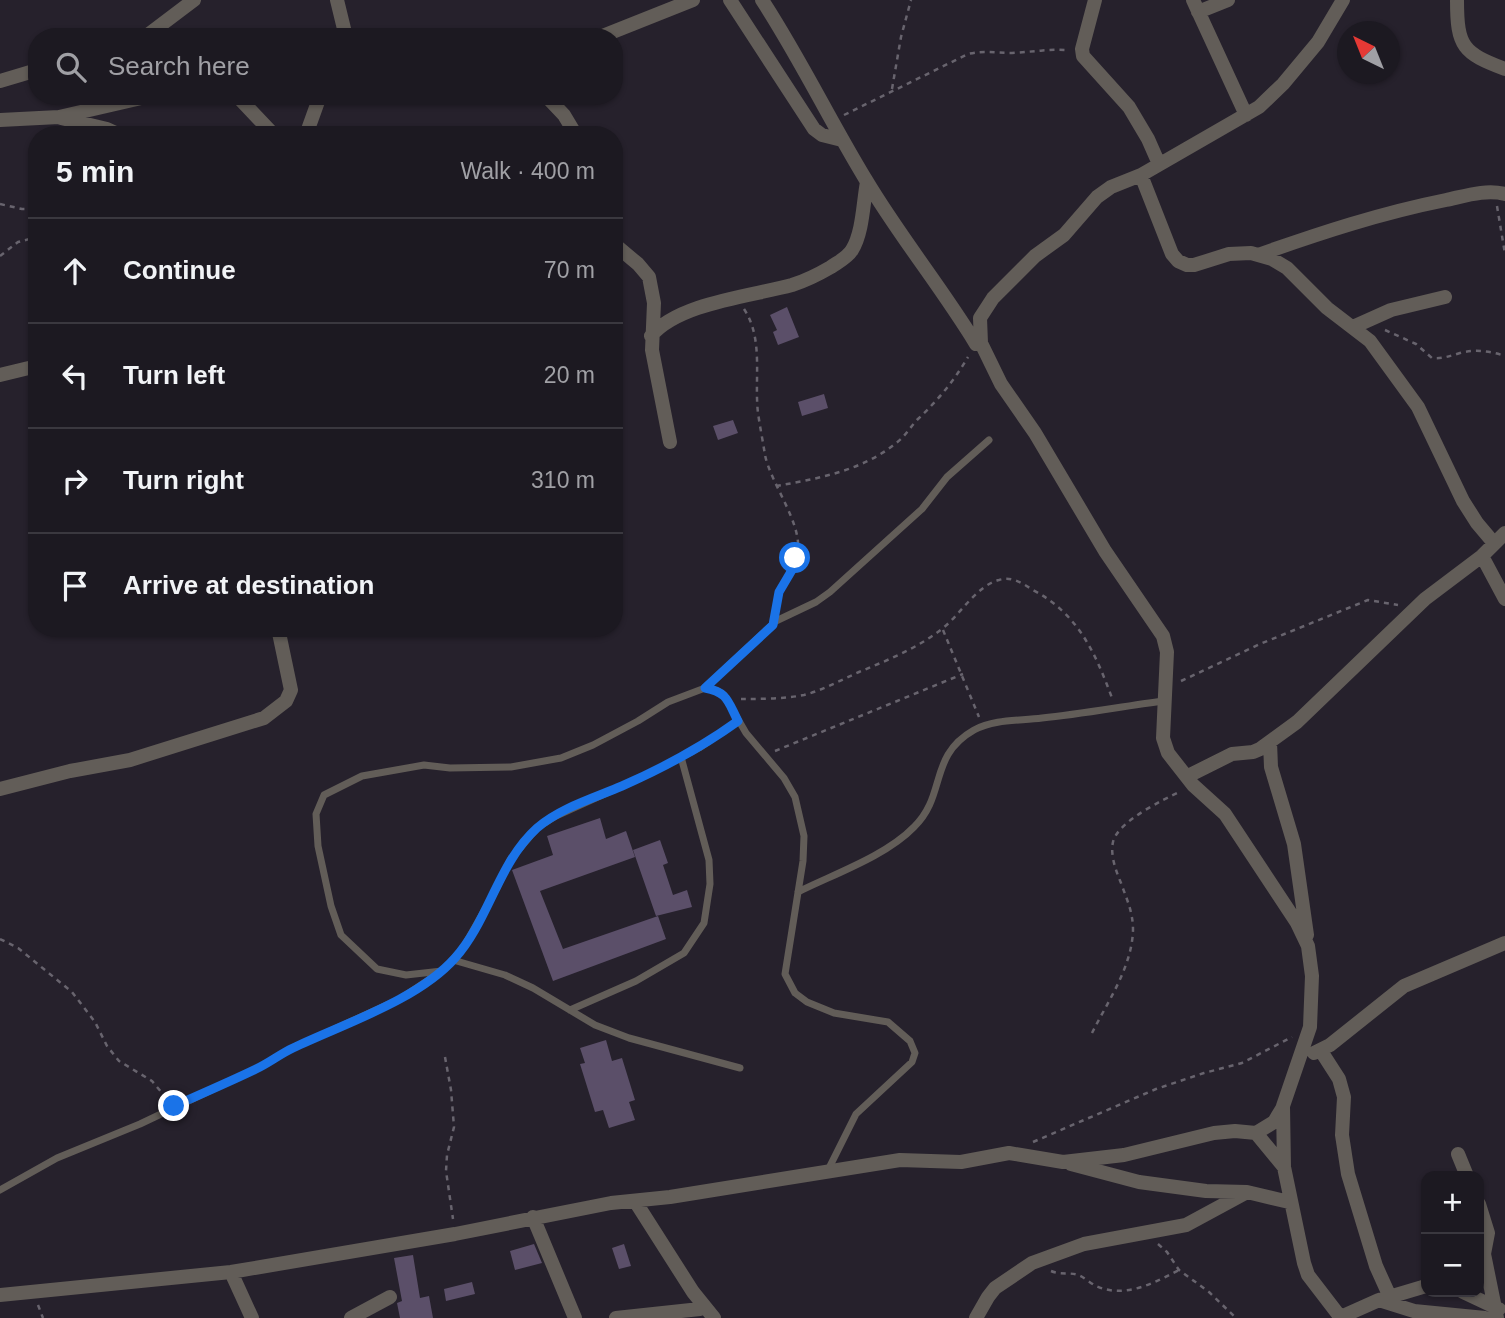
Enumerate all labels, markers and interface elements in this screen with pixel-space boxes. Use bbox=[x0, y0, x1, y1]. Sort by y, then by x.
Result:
north arrow bbox=[1337, 21, 1400, 84]
search box bbox=[28, 28, 623, 105]
icon: search bbox=[52, 48, 90, 86]
text: Search here bbox=[108, 51, 250, 81]
text: 5 min bbox=[56, 155, 134, 188]
text: Walk · 400 m bbox=[460, 158, 595, 184]
icon: ahead bbox=[56, 252, 94, 290]
text: Continue bbox=[123, 255, 236, 285]
text: 70 m bbox=[544, 257, 595, 283]
icon: left bbox=[56, 357, 94, 395]
text: Turn left bbox=[123, 360, 225, 390]
text: 20 m bbox=[544, 362, 595, 388]
icon: right bbox=[56, 462, 94, 500]
text: Turn right bbox=[123, 465, 244, 495]
text: 310 m bbox=[531, 467, 595, 493]
route start bbox=[779, 542, 810, 573]
icon: arrive bbox=[56, 567, 94, 605]
text: Arrive at destination bbox=[123, 570, 374, 600]
route end bbox=[158, 1090, 189, 1121]
map controls bbox=[1421, 1171, 1484, 1297]
button: + bbox=[1421, 1171, 1484, 1234]
button: − bbox=[1421, 1234, 1484, 1297]

